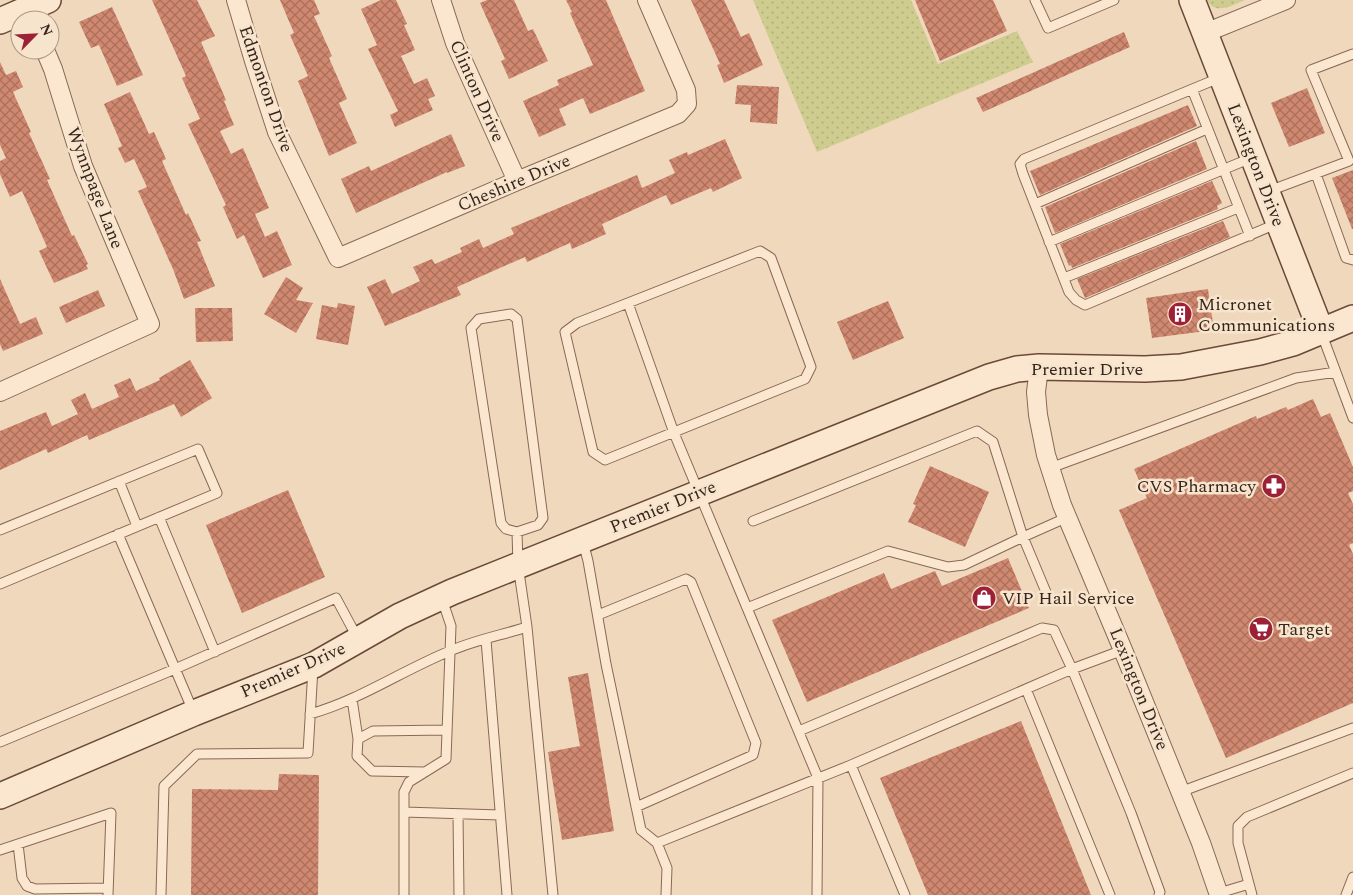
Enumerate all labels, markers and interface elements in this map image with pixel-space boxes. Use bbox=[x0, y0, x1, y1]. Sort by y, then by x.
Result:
north arrow bbox=[10, 10, 60, 60]
text: N bbox=[35, 20, 58, 39]
street label: Edmonton Drive bbox=[232, 22, 300, 156]
street label: Clinton Drive bbox=[442, 35, 512, 147]
street label: Lexington Drive bbox=[1220, 100, 1292, 230]
street label: Wynnpage Lane bbox=[59, 123, 131, 253]
street label: Cheshire Drive bbox=[453, 147, 575, 219]
place label: Micronet Communications bbox=[1198, 291, 1335, 339]
building icon: Micronet Communications bbox=[1167, 301, 1193, 327]
street label: Premier Drive bbox=[1031, 356, 1143, 383]
street label: Premier Drive bbox=[606, 473, 720, 541]
place label: CVS Pharmacy bbox=[1137, 473, 1257, 500]
pharmacy icon: CVS Pharmacy bbox=[1261, 473, 1287, 499]
shop icon: VIP Hail Service bbox=[971, 585, 997, 611]
place label: VIP Hail Service bbox=[1002, 585, 1135, 612]
supermarket icon: Target bbox=[1248, 616, 1274, 642]
place label: Target bbox=[1278, 616, 1330, 643]
street label: Lexington Drive bbox=[1102, 624, 1176, 754]
street label: Premier Drive bbox=[236, 635, 350, 705]

